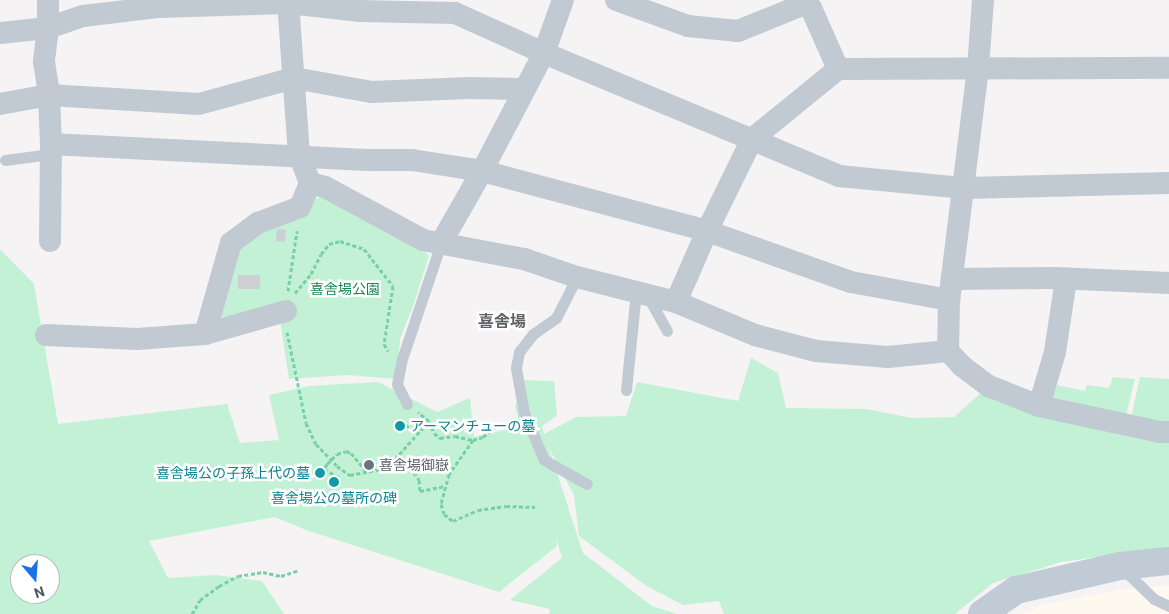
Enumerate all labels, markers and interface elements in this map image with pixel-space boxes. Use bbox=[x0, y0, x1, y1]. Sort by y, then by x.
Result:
park label: 喜舎場公園 bbox=[310, 281, 380, 297]
district label: 喜舎場 bbox=[478, 312, 526, 332]
place label: アーマンチューの墓 bbox=[410, 418, 535, 434]
marker: アーマンチューの墓 bbox=[394, 420, 406, 432]
place label: 喜舎場御嶽 bbox=[379, 457, 449, 473]
marker: 喜舎場御嶽 bbox=[363, 459, 375, 471]
place label: 喜舎場公の子孫上代の墓 bbox=[156, 465, 310, 481]
marker: 喜舎場公の子孫上代の墓 bbox=[314, 467, 326, 479]
marker: 喜舎場公の墓所の碑 bbox=[328, 476, 340, 488]
place label: 喜舎場公の墓所の碑 bbox=[271, 490, 397, 506]
north arrow bbox=[10, 554, 60, 604]
text: N bbox=[32, 583, 47, 601]

